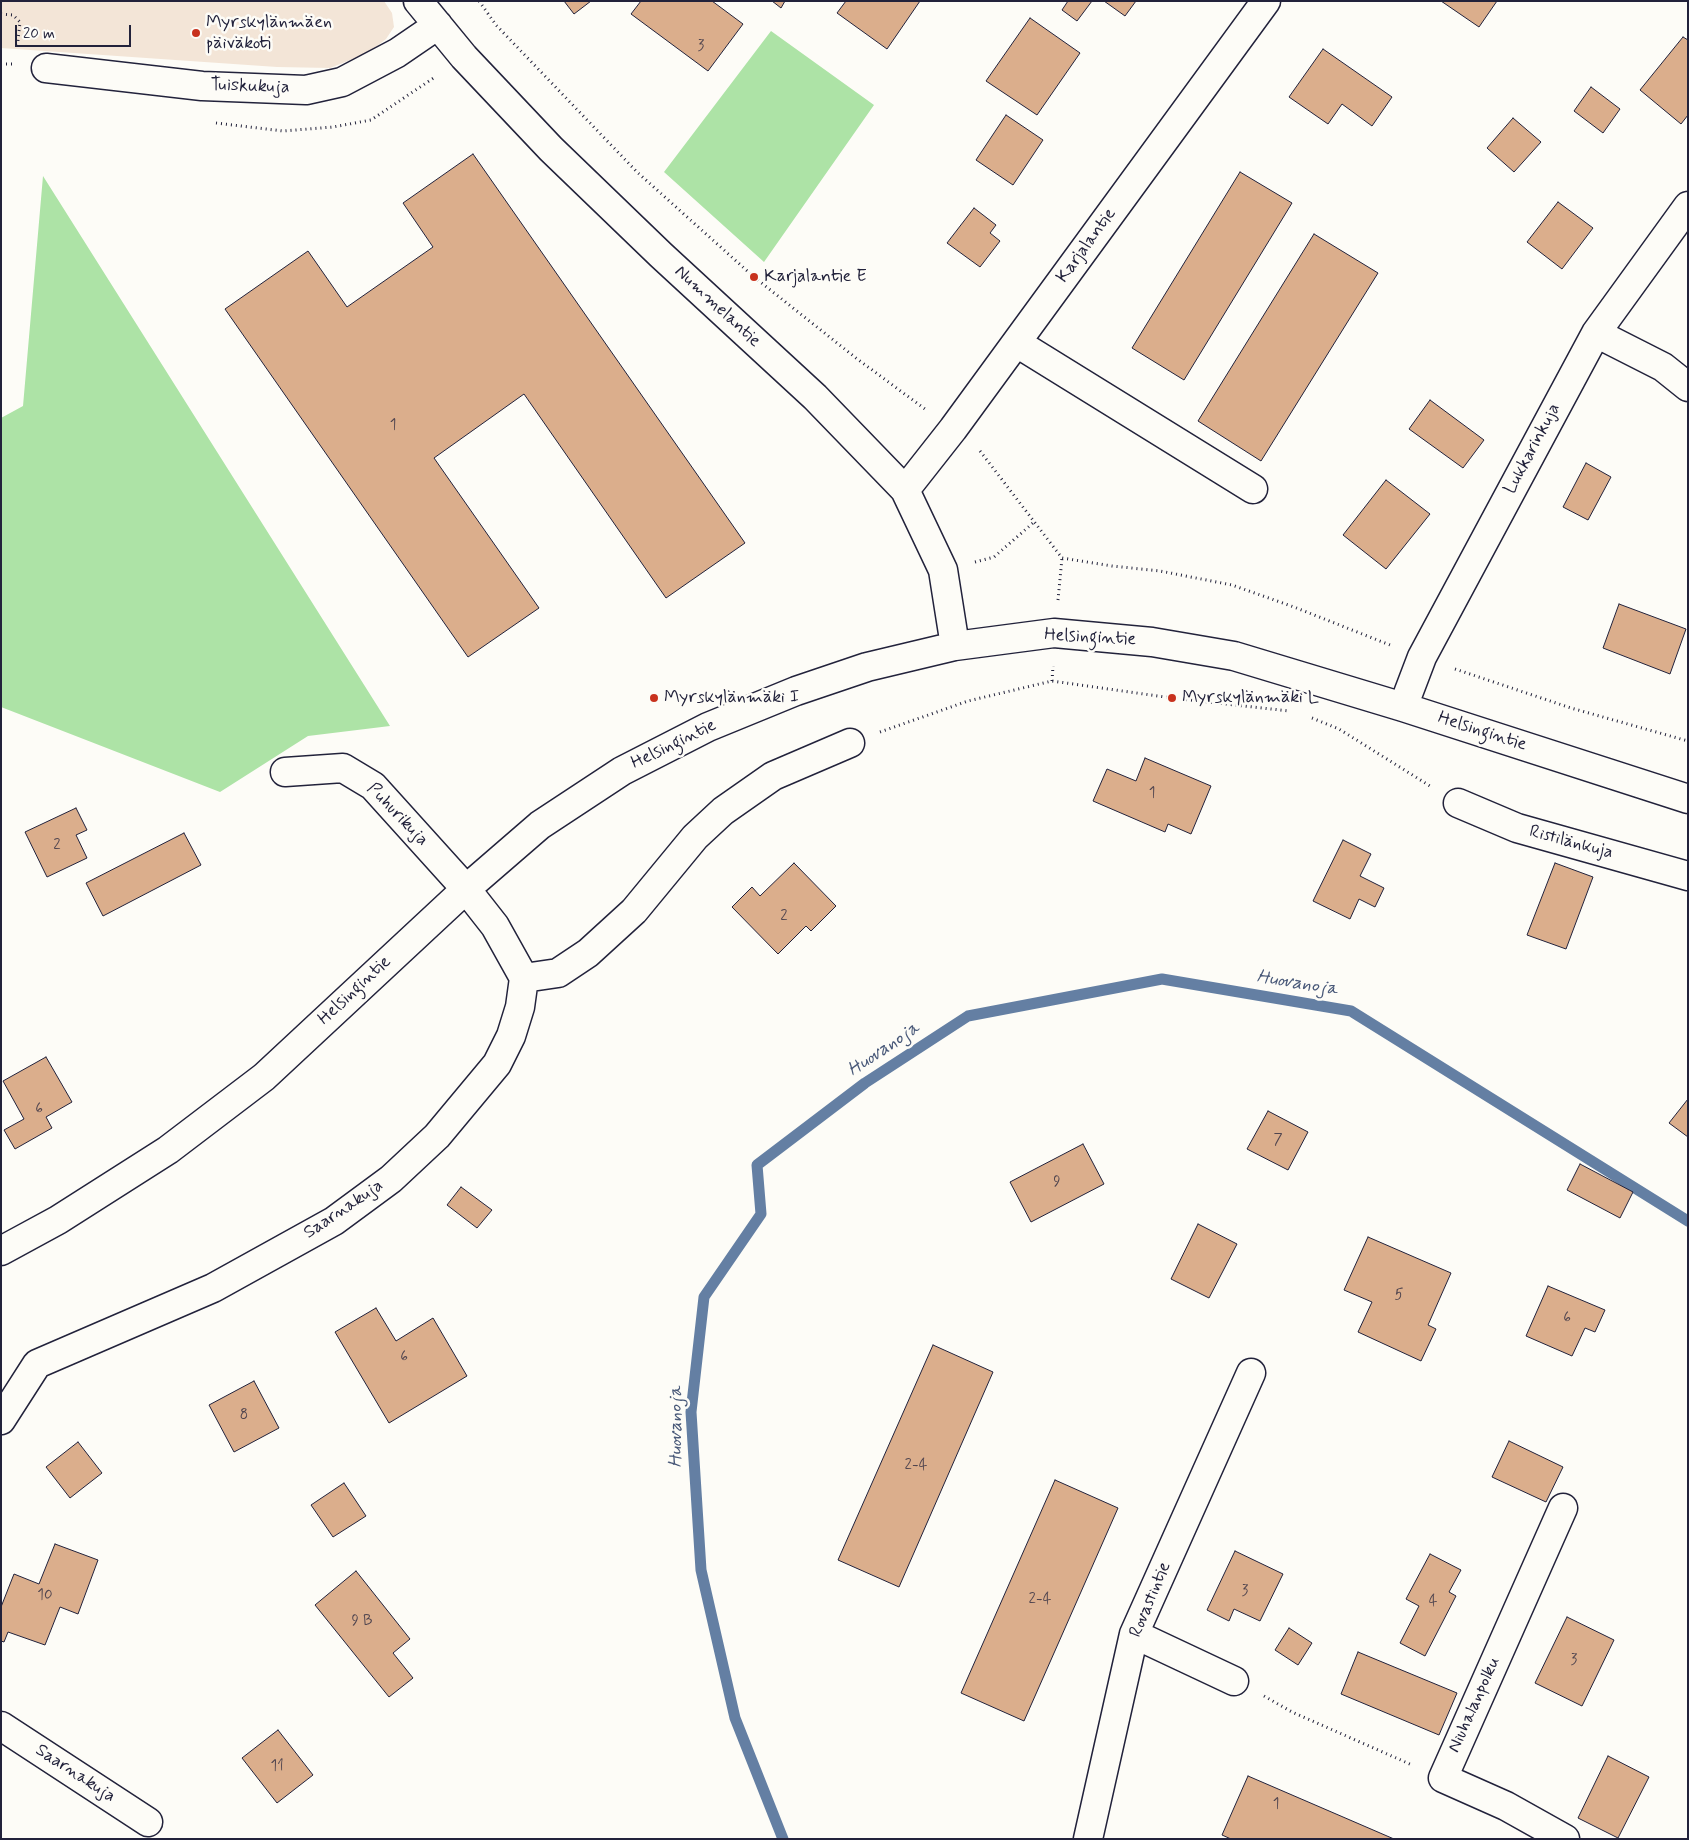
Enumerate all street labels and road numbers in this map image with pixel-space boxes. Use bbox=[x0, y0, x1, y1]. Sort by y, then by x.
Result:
street label: Tuiskukuja bbox=[210, 75, 290, 99]
street label: Karjalantie bbox=[1053, 204, 1121, 288]
street label: Nummelantie bbox=[669, 261, 765, 353]
street label: Lukkarinkuja bbox=[1500, 400, 1566, 498]
street label: Helsingintie bbox=[1044, 625, 1136, 651]
street label: Helsingintie bbox=[1435, 708, 1529, 756]
street label: Helsingintie bbox=[628, 715, 720, 775]
street label: Puhurikuja bbox=[362, 779, 432, 851]
street label: Ristilänkuja bbox=[1527, 821, 1615, 865]
street label: Helsingintie bbox=[314, 952, 396, 1030]
street label: Saarnakuja bbox=[300, 1176, 388, 1244]
street label: Rovastintie bbox=[1125, 1559, 1177, 1641]
street label: Niuhalanpolku bbox=[1444, 1654, 1506, 1756]
street label: Saarnakuja bbox=[31, 1740, 119, 1808]

